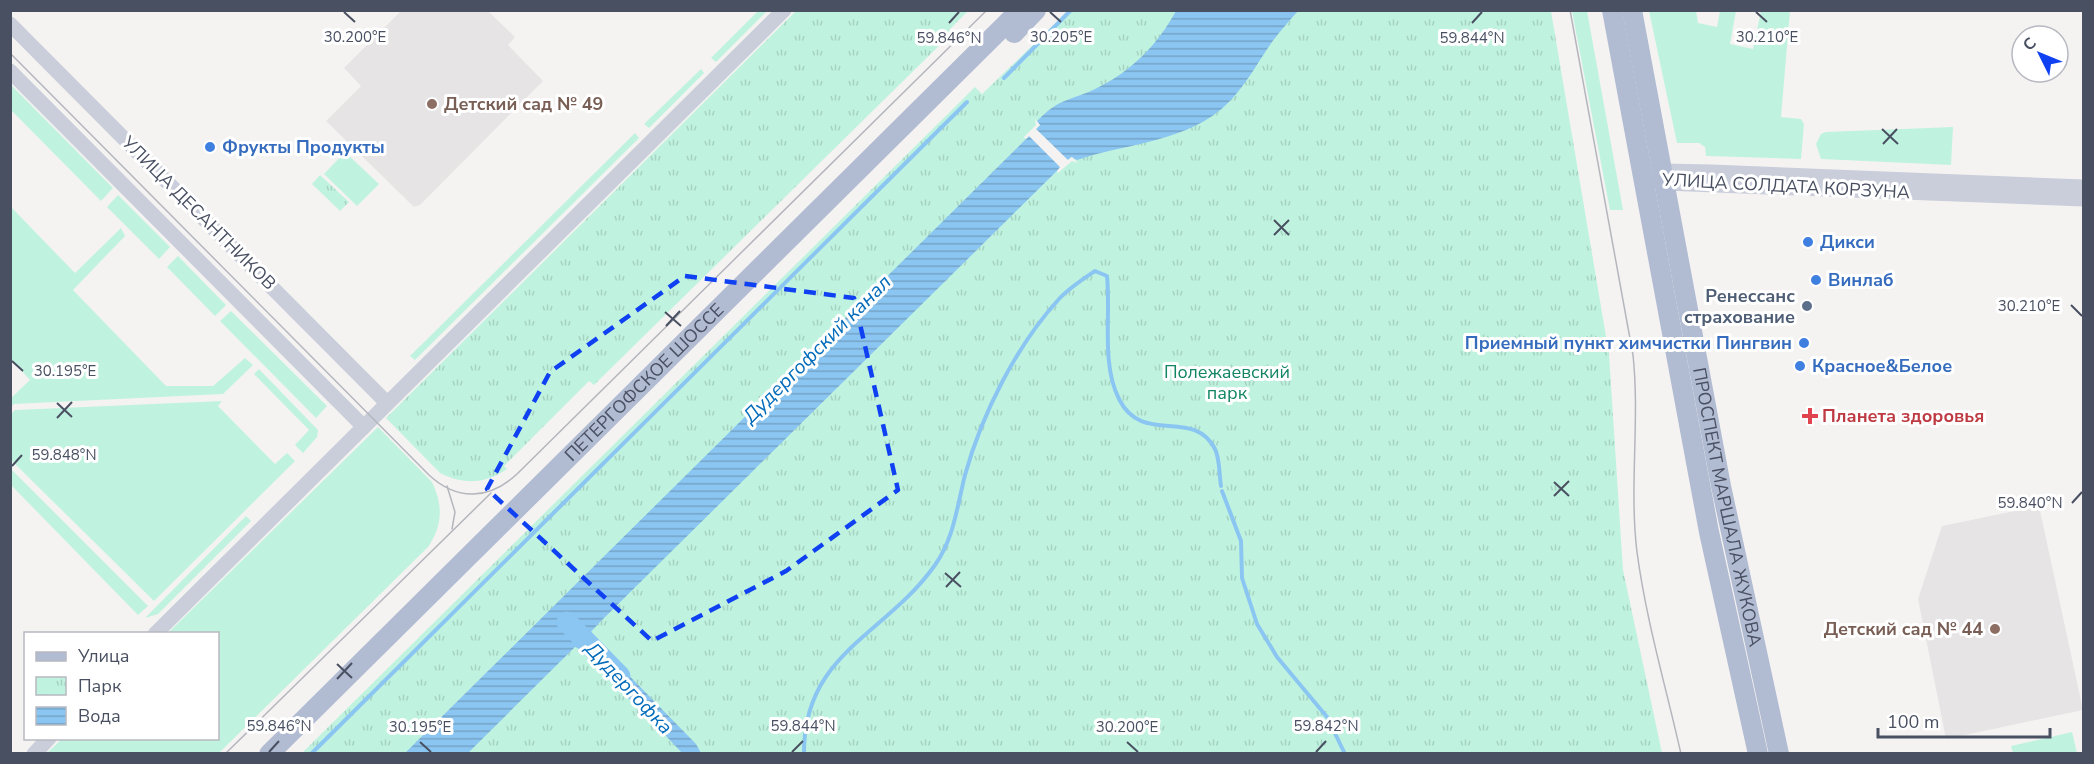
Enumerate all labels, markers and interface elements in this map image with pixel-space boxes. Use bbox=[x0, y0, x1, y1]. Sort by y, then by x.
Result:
north arrow bbox=[2010, 24, 2070, 84]
text: 30.200°E bbox=[324, 27, 386, 47]
text: 30.205°E bbox=[1030, 27, 1092, 47]
text: 30.210°E bbox=[1736, 27, 1798, 47]
text: 59.846°N bbox=[916, 28, 982, 48]
text: 59.844°N bbox=[1439, 28, 1505, 48]
text: С bbox=[2018, 33, 2042, 56]
place label: Детский сад № 49 bbox=[444, 92, 603, 116]
marker: Детский сад № 49 bbox=[425, 97, 439, 111]
street label: УЛИЦА ДЕСАНТНИКОВ bbox=[116, 130, 281, 295]
place label: Фрукты Продукты bbox=[222, 135, 385, 159]
marker: Фрукты Продукты bbox=[203, 140, 217, 154]
street label: УЛИЦА СОЛДАТА КОРЗУНА bbox=[1661, 167, 1910, 204]
place label: Дикси bbox=[1820, 230, 1875, 254]
marker: Дикси bbox=[1801, 235, 1815, 249]
place label: Винлаб bbox=[1828, 268, 1894, 292]
water label: Дудергофский канал bbox=[736, 269, 897, 430]
marker: Винлаб bbox=[1809, 273, 1823, 287]
place label: Ренессанс страхование bbox=[1684, 284, 1795, 329]
text: 30.210°E bbox=[1998, 296, 2060, 316]
street label: ПЕТЕРГОФСКОЕ ШОССЕ bbox=[559, 298, 729, 467]
marker: Ренессанс страхование bbox=[1800, 299, 1814, 313]
place label: Приемный пункт химчистки Пингвин bbox=[1465, 331, 1792, 355]
marker: Приемный пункт химчистки Пингвин bbox=[1797, 336, 1811, 350]
place label: Красное&Белое bbox=[1812, 354, 1952, 378]
marker: Красное&Белое bbox=[1793, 359, 1807, 373]
park label: Полежаевский парк bbox=[1164, 360, 1290, 405]
text: 30.195°E bbox=[34, 361, 96, 381]
street label: ПРОСПЕКТ МАРШАЛА ЖУКОВА bbox=[1687, 365, 1767, 649]
place label: Планета здоровья bbox=[1822, 404, 1984, 428]
marker: Планета здоровья bbox=[1803, 409, 1817, 423]
text: 59.848°N bbox=[31, 445, 97, 465]
text: 59.840°N bbox=[1997, 493, 2063, 513]
place label: Детский сад № 44 bbox=[1824, 617, 1983, 641]
marker: Детский сад № 44 bbox=[1988, 622, 2002, 636]
legend bbox=[24, 632, 219, 740]
water label: Дудергофка bbox=[578, 635, 679, 740]
text: Улица bbox=[77, 644, 129, 668]
text: Парк bbox=[78, 674, 122, 698]
scale bar bbox=[1878, 701, 2050, 739]
text: Вода bbox=[78, 704, 121, 728]
text: 100 m bbox=[1887, 710, 1939, 734]
text: 59.846°N bbox=[246, 716, 312, 736]
text: 59.844°N bbox=[770, 716, 836, 736]
text: 59.842°N bbox=[1293, 716, 1359, 736]
text: 30.195°E bbox=[389, 717, 451, 737]
text: 30.200°E bbox=[1096, 717, 1158, 737]

